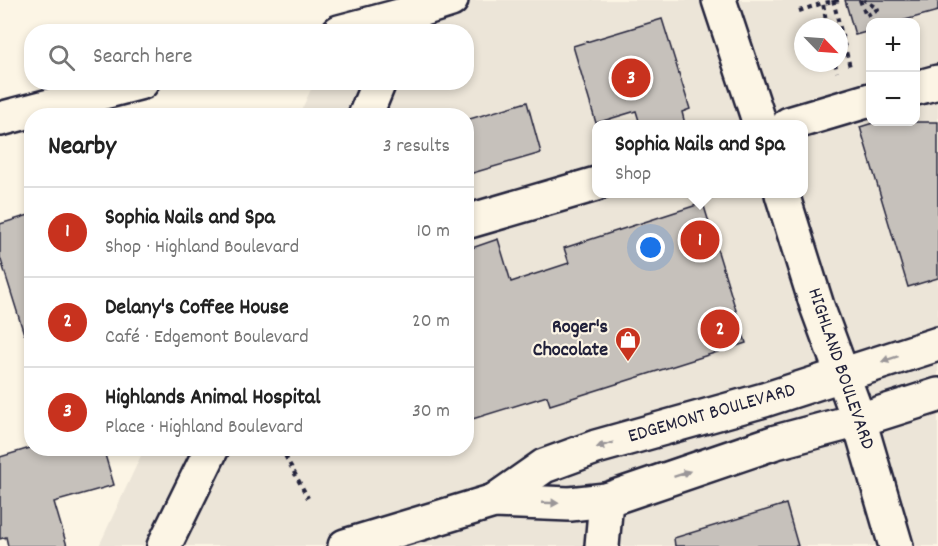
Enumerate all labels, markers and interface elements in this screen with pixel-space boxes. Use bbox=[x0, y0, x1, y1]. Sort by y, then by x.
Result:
north arrow bbox=[794, 18, 848, 72]
map controls bbox=[866, 18, 920, 126]
button: + bbox=[866, 18, 920, 72]
search box bbox=[24, 24, 474, 90]
icon: search bbox=[45, 41, 78, 74]
text: Search here bbox=[93, 42, 192, 73]
pin: 3 bbox=[612, 56, 650, 100]
button: − bbox=[866, 72, 920, 126]
popup bbox=[592, 120, 808, 198]
text: Nearby bbox=[48, 129, 116, 166]
text: Sophia Nails and Spa bbox=[615, 130, 785, 161]
text: 3 results bbox=[383, 133, 450, 161]
text: Shop bbox=[615, 161, 651, 189]
text: Sophia Nails and Spa bbox=[105, 203, 275, 234]
text: 1 bbox=[65, 218, 70, 246]
text: 10 m bbox=[416, 218, 450, 246]
pin: 1 bbox=[680, 218, 720, 262]
your location bbox=[636, 233, 665, 262]
text: Shop · Highland Boulevard bbox=[105, 234, 299, 262]
street label: HIGHLAND BOULEVARD bbox=[799, 284, 881, 454]
text: Delany's Coffee House bbox=[105, 293, 289, 324]
pin: 2 bbox=[700, 306, 740, 352]
text: 2 bbox=[63, 308, 72, 336]
text: 20 m bbox=[412, 308, 450, 336]
place label: Roger's Chocolate bbox=[533, 314, 608, 365]
text: Café · Edgemont Boulevard bbox=[105, 324, 309, 352]
shop icon: Roger's Chocolate bbox=[613, 325, 643, 363]
one-way arrow bbox=[881, 355, 899, 364]
street label: EDGEMONT BOULEVARD bbox=[625, 377, 799, 451]
text: Highlands Animal Hospital bbox=[105, 383, 320, 414]
text: 3 bbox=[63, 398, 72, 426]
text: 30 m bbox=[412, 398, 450, 426]
text: Place · Highland Boulevard bbox=[105, 414, 303, 442]
one-way arrow bbox=[596, 441, 614, 450]
one-way arrow bbox=[673, 469, 691, 479]
one-way arrow bbox=[541, 499, 560, 508]

